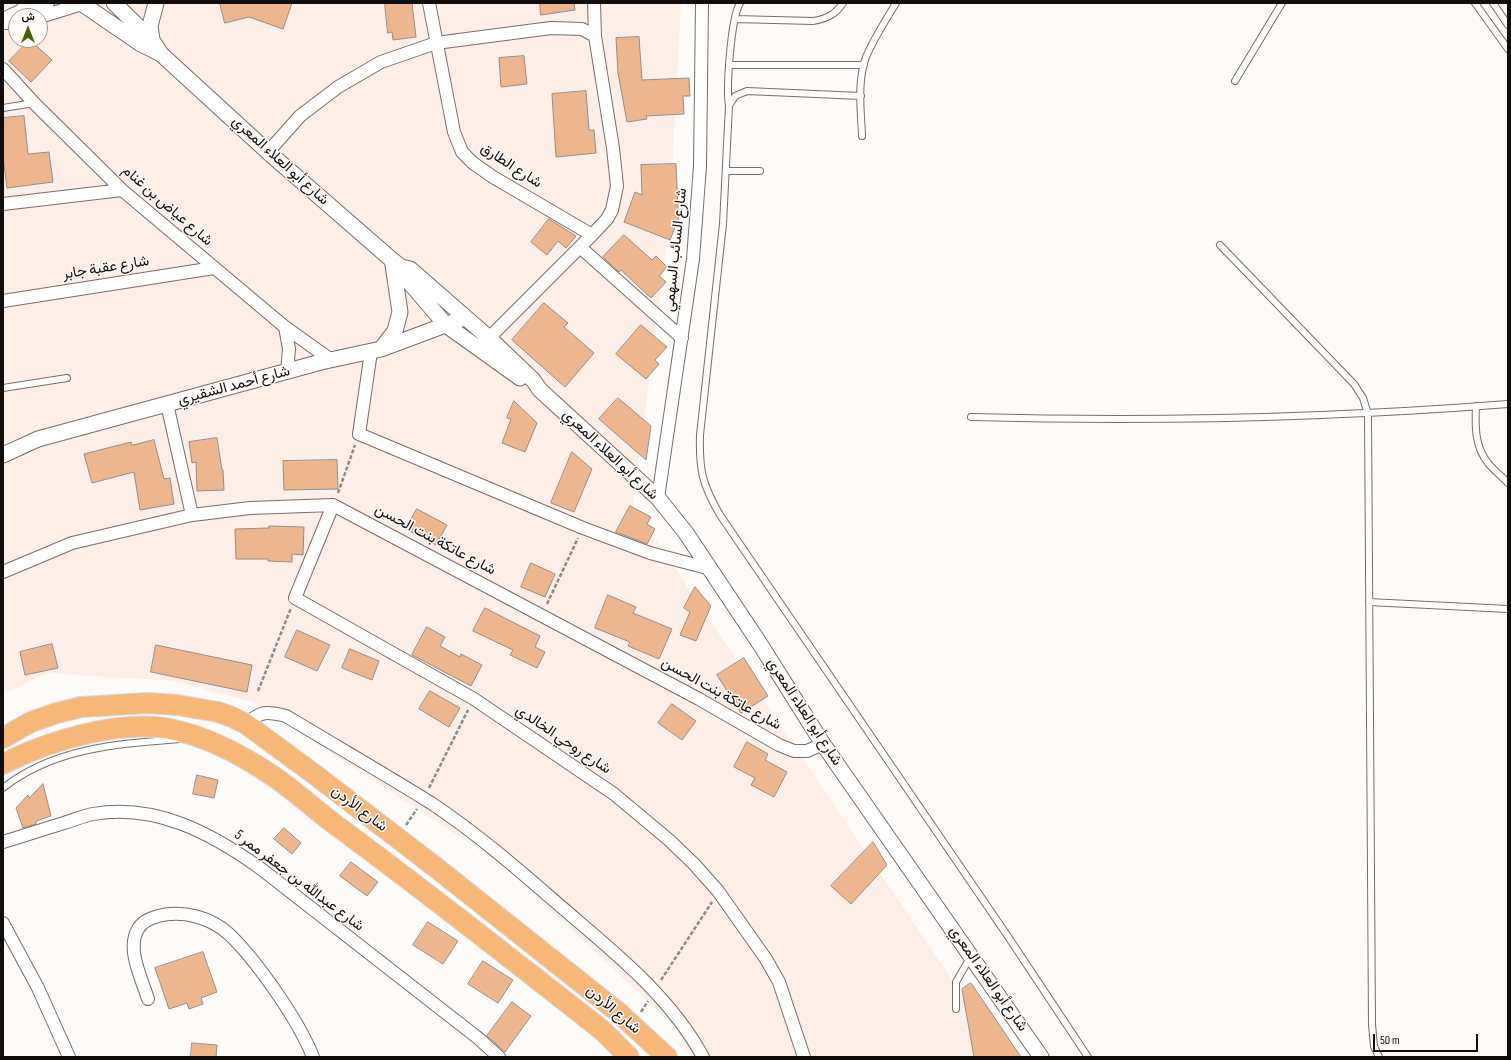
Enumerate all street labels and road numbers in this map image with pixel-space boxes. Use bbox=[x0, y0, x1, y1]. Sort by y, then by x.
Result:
street label: شارع أبو العلاء المعري bbox=[228, 113, 332, 209]
street label: شارع الطارق bbox=[477, 140, 545, 192]
street label: شارع عياض بن غنام bbox=[118, 162, 216, 250]
street label: شارع السائب السهمي bbox=[661, 187, 691, 313]
street label: شارع عقبة جابر bbox=[61, 252, 151, 284]
street label: شارع أحمد الشقيري bbox=[176, 362, 292, 410]
street label: شارع أبو العلاء المعري bbox=[558, 406, 662, 504]
street label: شارع عاتكة بنت الحسن bbox=[371, 501, 499, 579]
street label: شارع عاتكة بنت الحسن bbox=[658, 654, 784, 734]
street label: شارع أبو العلاء المعري bbox=[762, 655, 846, 769]
street label: شارع روحي الخالدي bbox=[512, 701, 614, 779]
street label: شارع الأردن bbox=[327, 782, 391, 836]
street label: شارع عبدالله بن جعفر ممر 5 bbox=[231, 826, 367, 936]
street label: شارع أبو العلاء المعري bbox=[945, 923, 1031, 1035]
street label: شارع الأردن bbox=[582, 982, 644, 1038]

